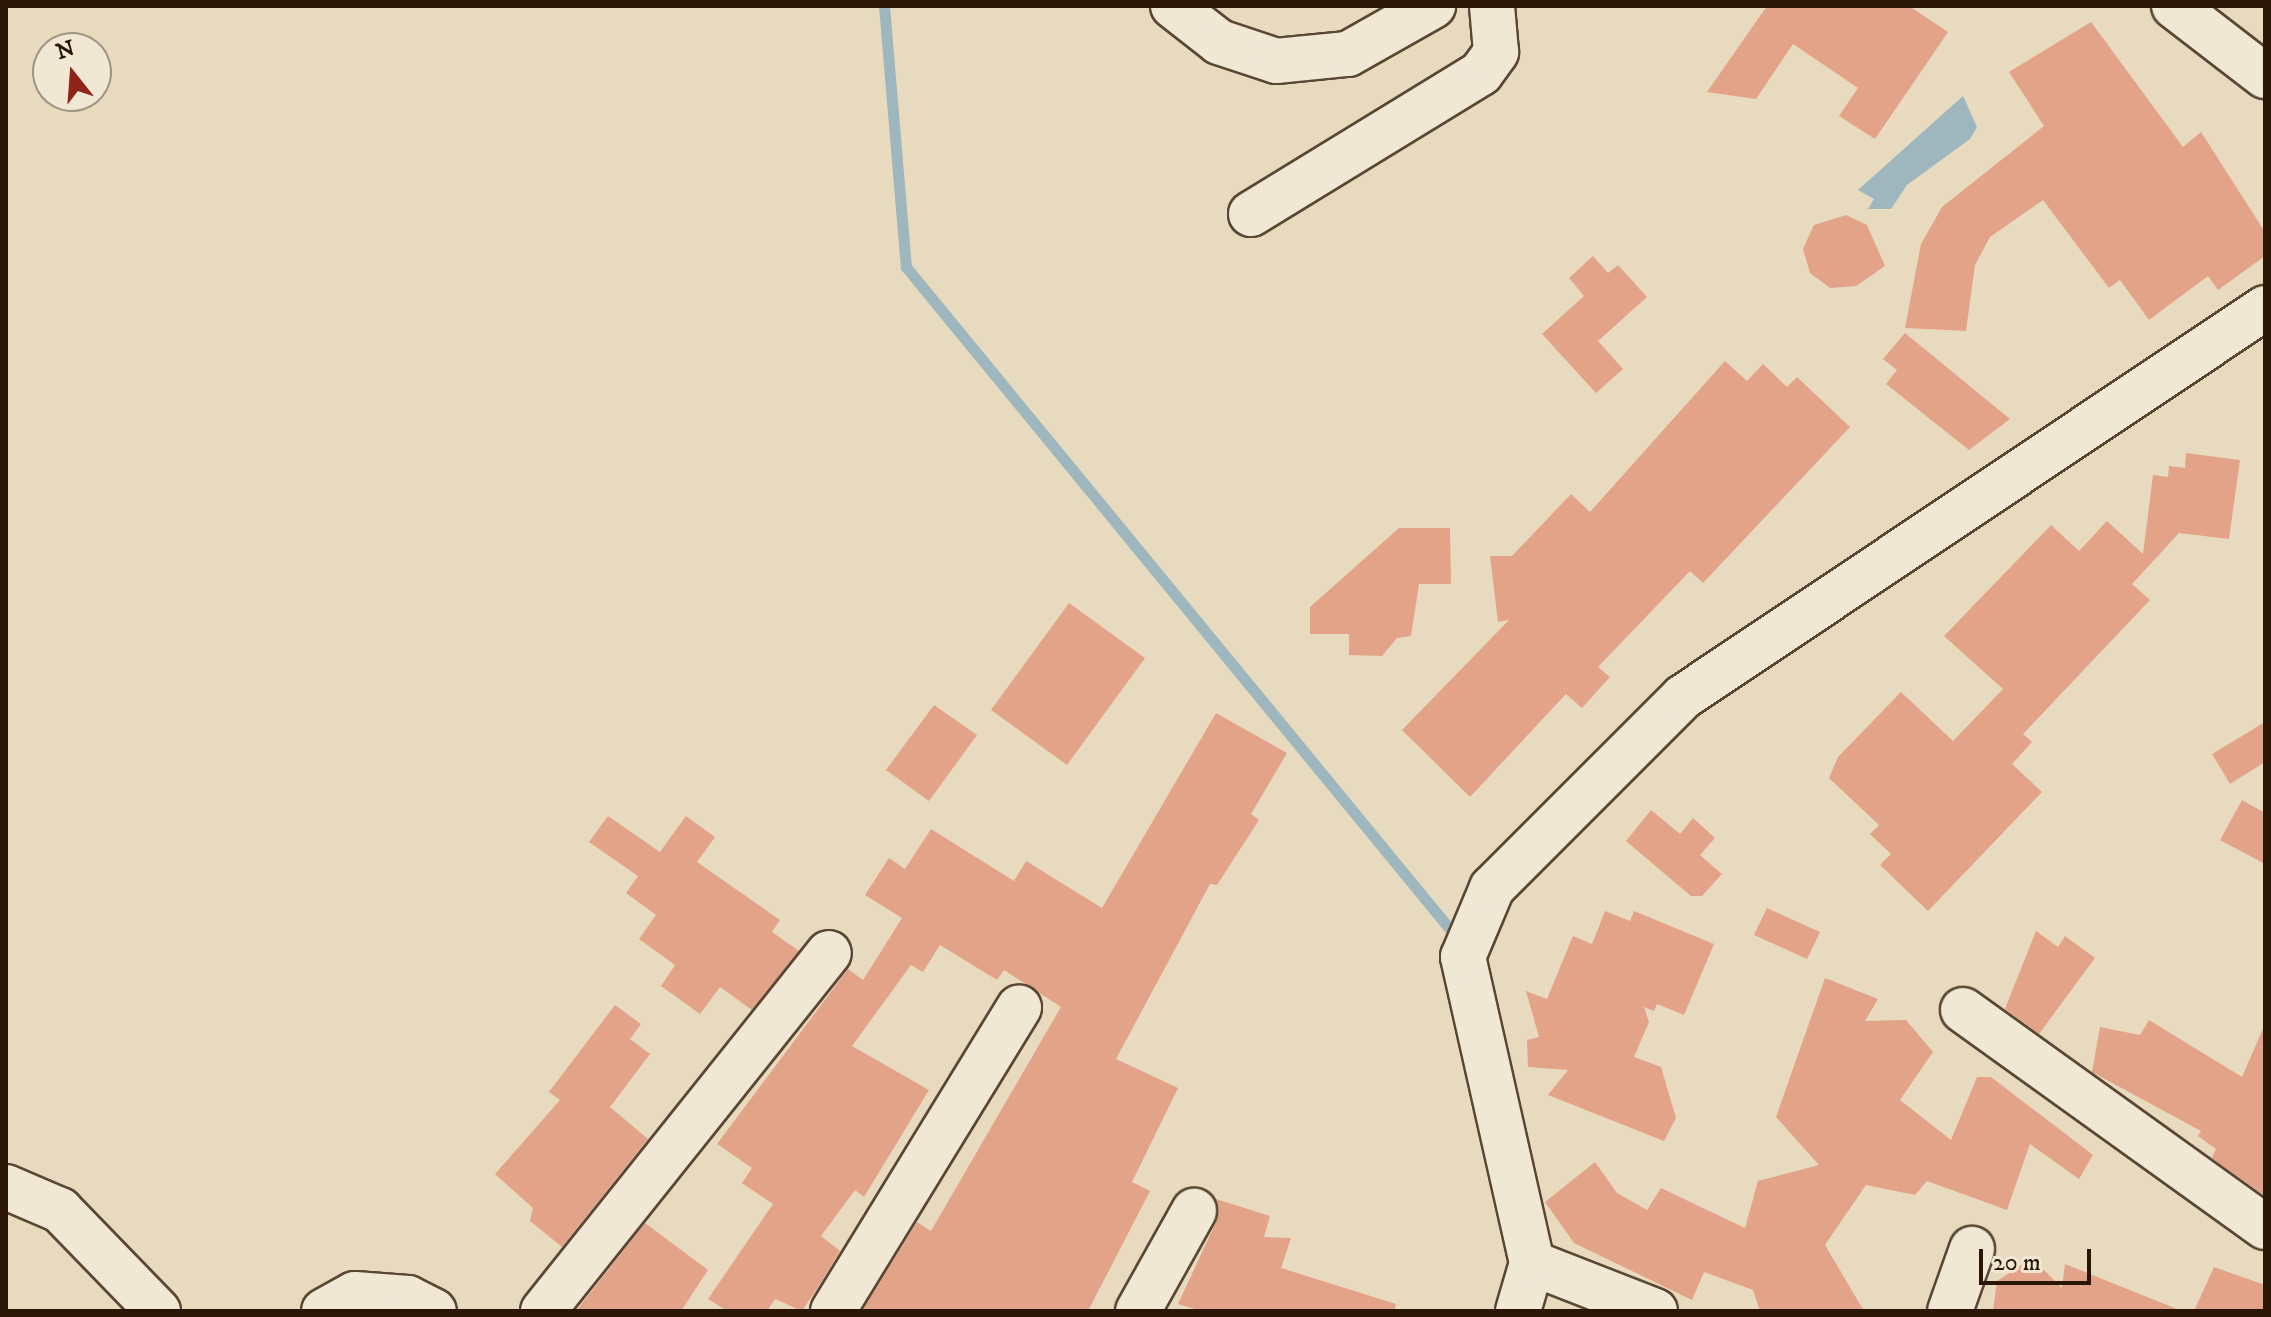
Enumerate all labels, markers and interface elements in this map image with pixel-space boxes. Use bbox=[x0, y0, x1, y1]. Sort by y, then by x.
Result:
north arrow bbox=[32, 32, 112, 112]
text: N bbox=[53, 35, 78, 66]
scale bar bbox=[1983, 1233, 2095, 1283]
text: 20 m bbox=[1993, 1248, 2041, 1278]

